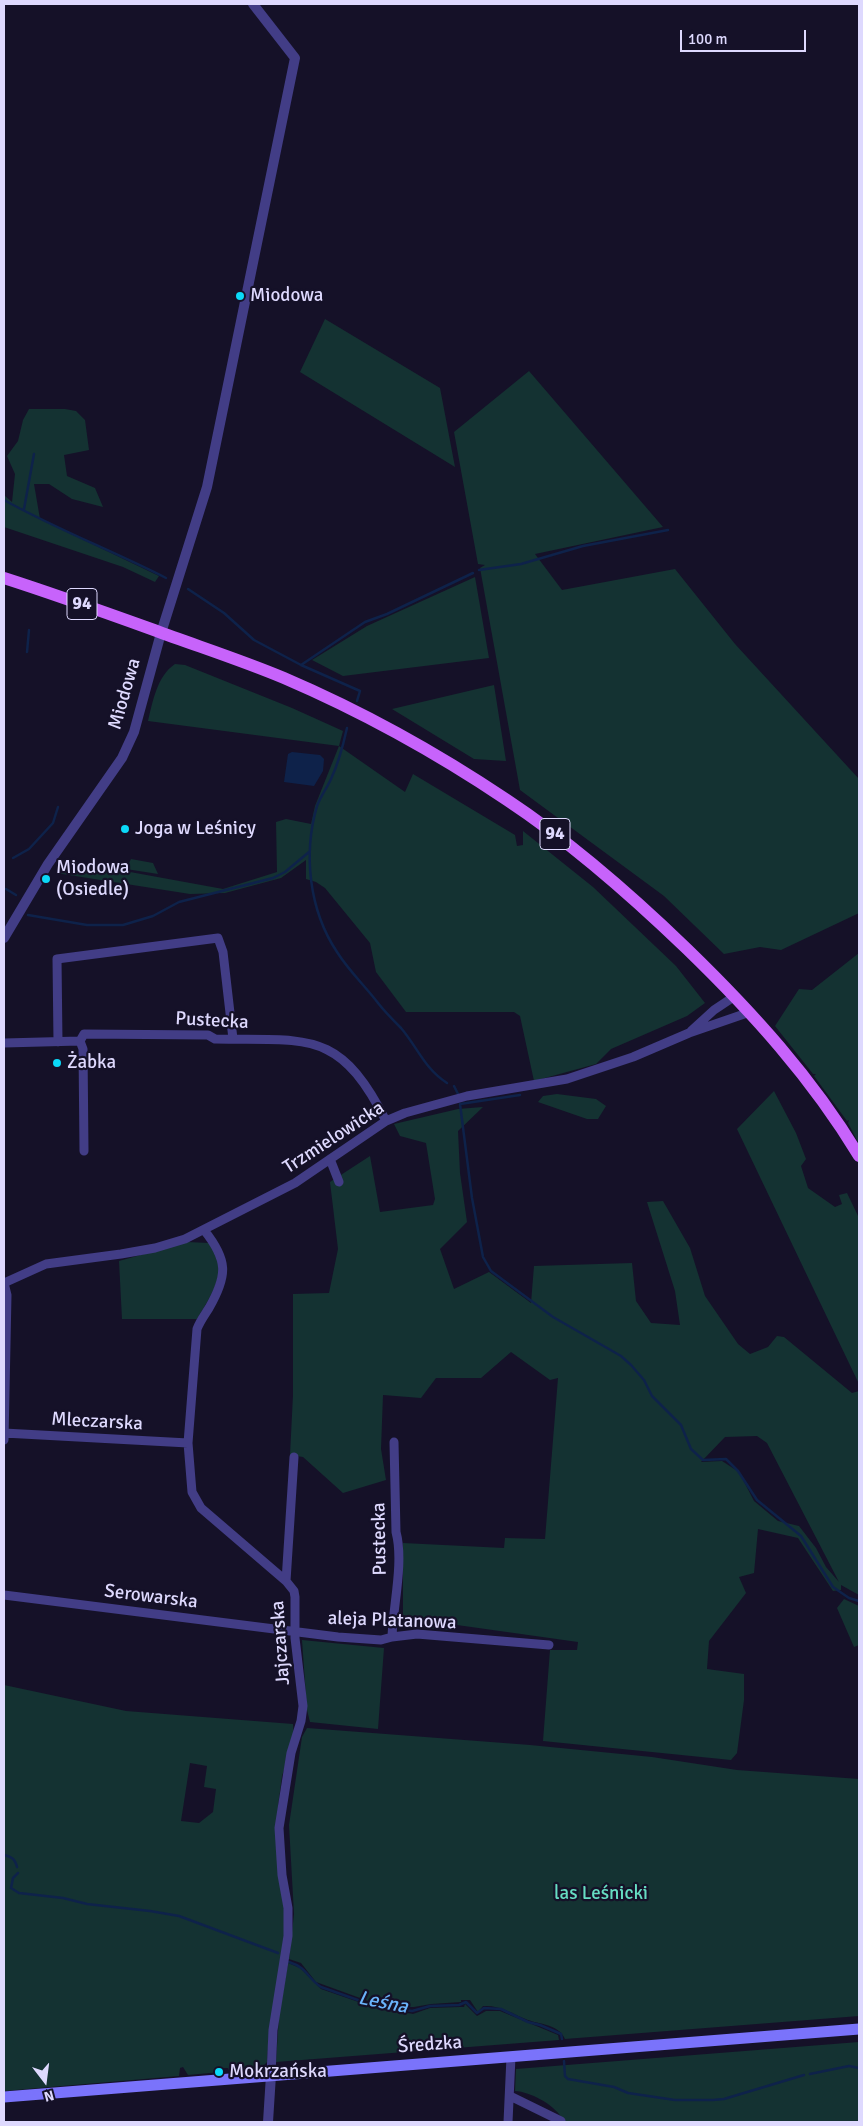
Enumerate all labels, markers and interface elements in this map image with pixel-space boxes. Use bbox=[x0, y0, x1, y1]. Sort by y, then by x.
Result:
scale bar bbox=[683, 20, 809, 52]
text: 100 m bbox=[688, 30, 728, 48]
place label: Miodowa bbox=[250, 285, 323, 307]
marker: Miodowa bbox=[234, 290, 246, 302]
road number: 94 bbox=[67, 588, 97, 620]
street label: Miodowa bbox=[104, 656, 146, 732]
place label: Joga w Leśnicy bbox=[135, 818, 256, 840]
road number: 94 bbox=[540, 819, 570, 850]
marker: Joga w Leśnicy bbox=[119, 823, 131, 835]
place label: Miodowa (Osiedle) bbox=[56, 857, 129, 901]
marker: Miodowa (Osiedle) bbox=[40, 873, 52, 885]
street label: Pustecka bbox=[175, 1008, 249, 1034]
place label: Żabka bbox=[67, 1052, 116, 1074]
marker: Żabka bbox=[51, 1057, 63, 1069]
street label: Trzmielowicka bbox=[279, 1097, 389, 1179]
street label: Mleczarska bbox=[51, 1408, 143, 1436]
street label: Pustecka bbox=[368, 1502, 392, 1576]
street label: Serowarska bbox=[103, 1580, 199, 1614]
street label: Jajczarska bbox=[267, 1600, 295, 1686]
street label: aleja Platanowa bbox=[327, 1607, 457, 1635]
park label: las Leśnicki bbox=[554, 1883, 648, 1905]
water label: Leśna bbox=[356, 1986, 410, 2020]
street label: Średzka bbox=[397, 2031, 463, 2059]
north arrow bbox=[20, 2056, 70, 2106]
place label: Mokrzańska bbox=[229, 2061, 327, 2083]
marker: Mokrzańska bbox=[213, 2066, 225, 2078]
text: N bbox=[42, 2086, 56, 2105]

